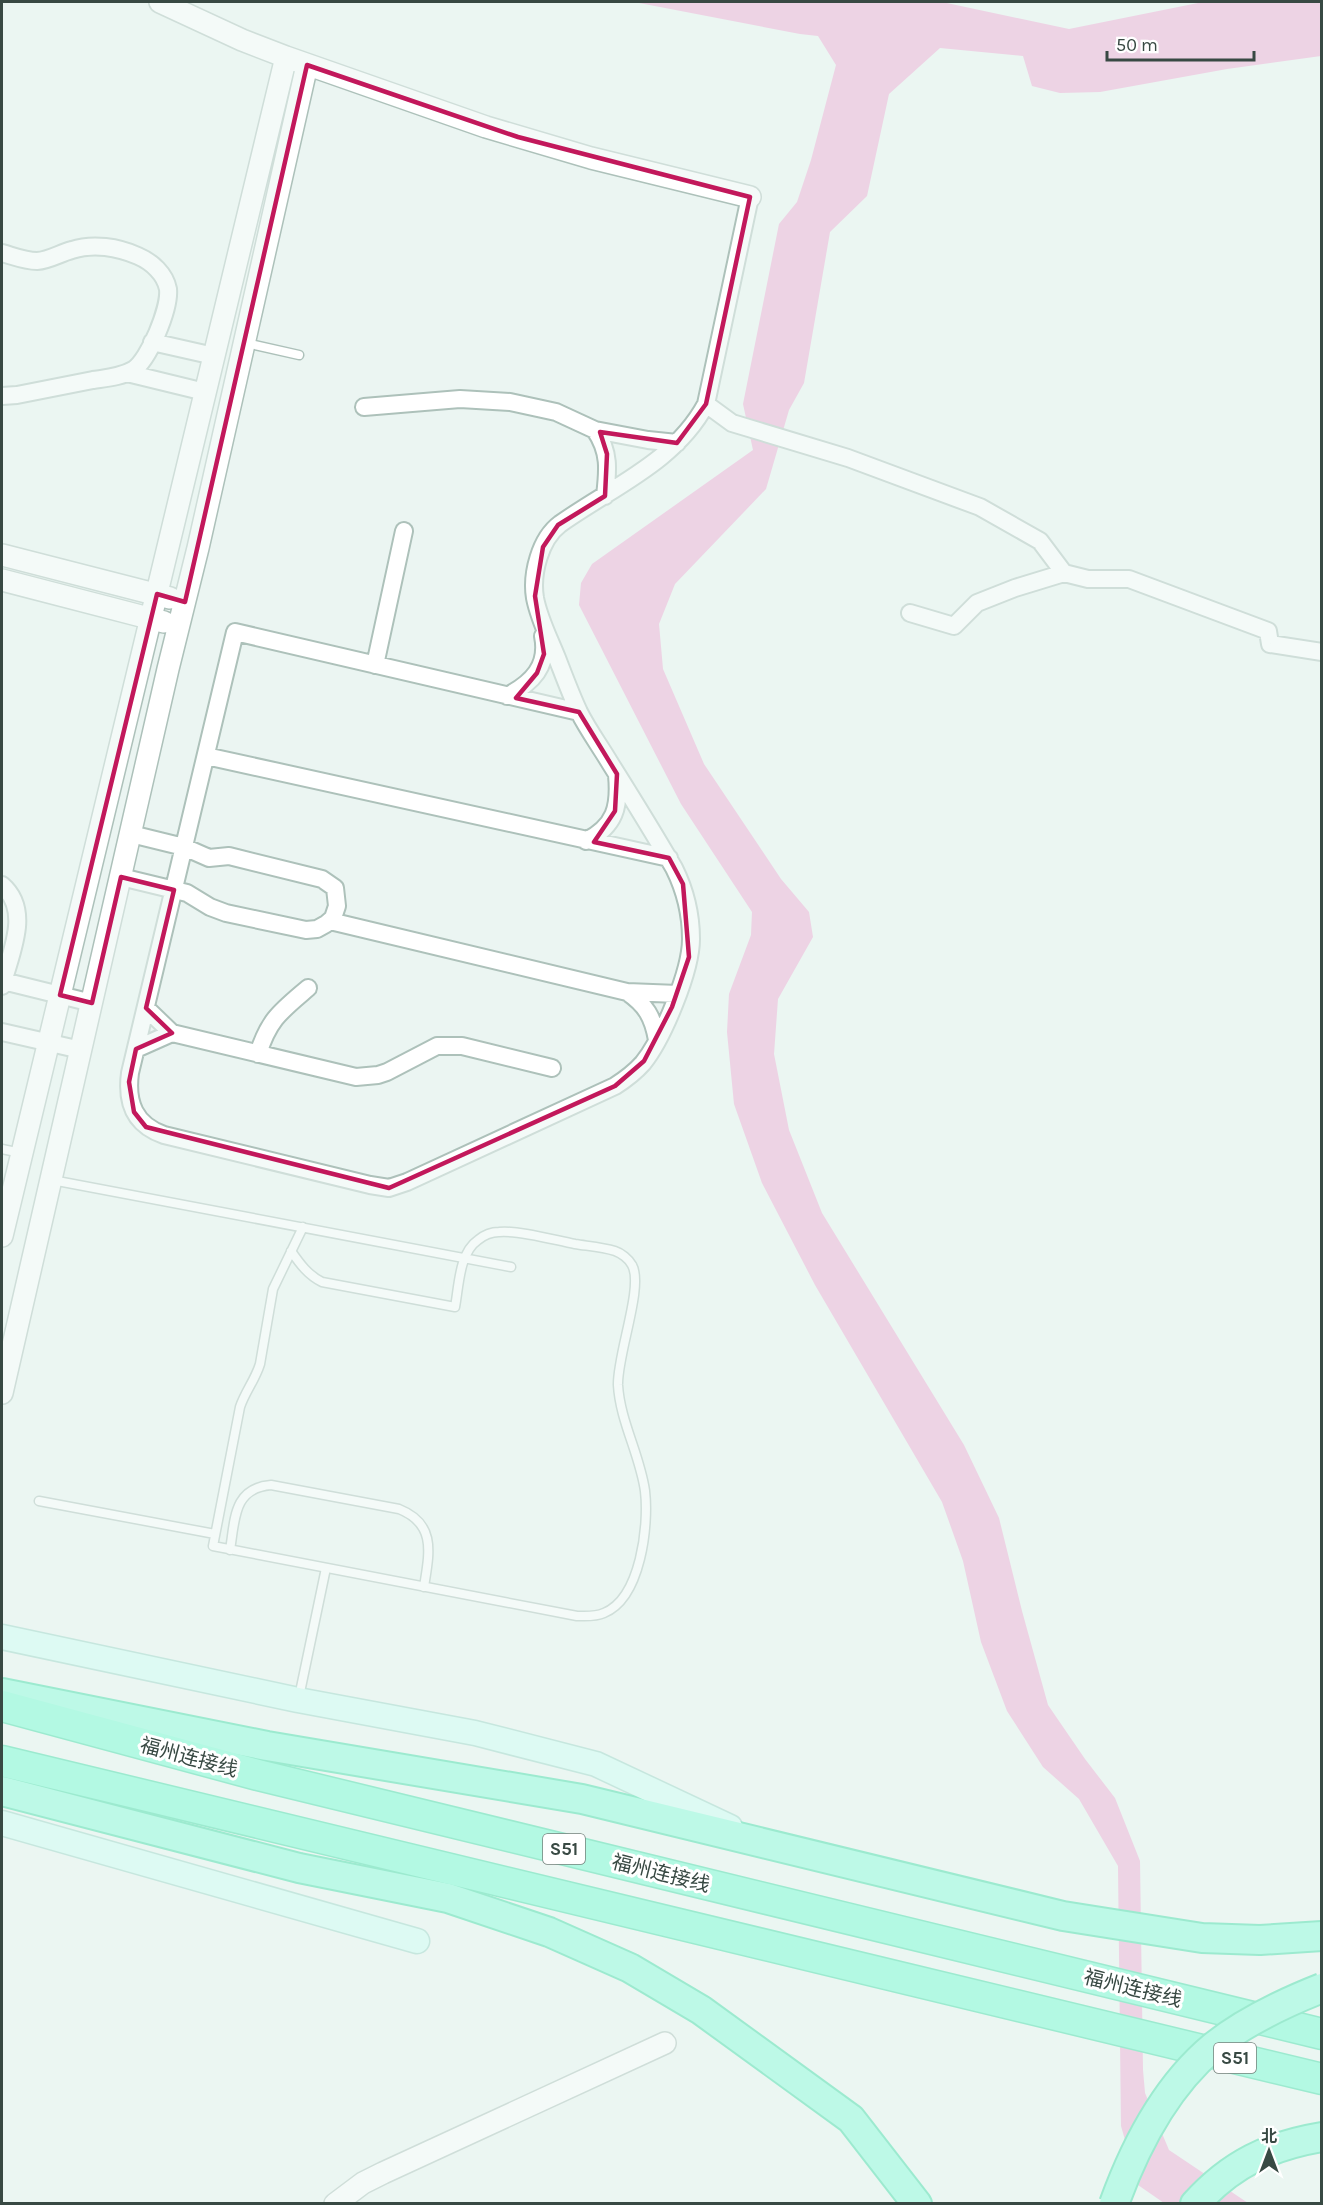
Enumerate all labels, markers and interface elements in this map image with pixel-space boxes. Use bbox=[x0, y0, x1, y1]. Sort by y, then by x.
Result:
scale bar bbox=[1107, 24, 1254, 62]
text: 50 m bbox=[1116, 34, 1158, 56]
street label: 福州连接线 bbox=[138, 1733, 240, 1782]
road number: S51 bbox=[543, 1834, 585, 1864]
street label: 福州连接线 bbox=[610, 1850, 712, 1897]
street label: 福州连接线 bbox=[1082, 1965, 1184, 2012]
road number: S51 bbox=[1214, 2043, 1256, 2073]
north arrow bbox=[1239, 2121, 1299, 2181]
text: 北 bbox=[1261, 2127, 1277, 2146]

